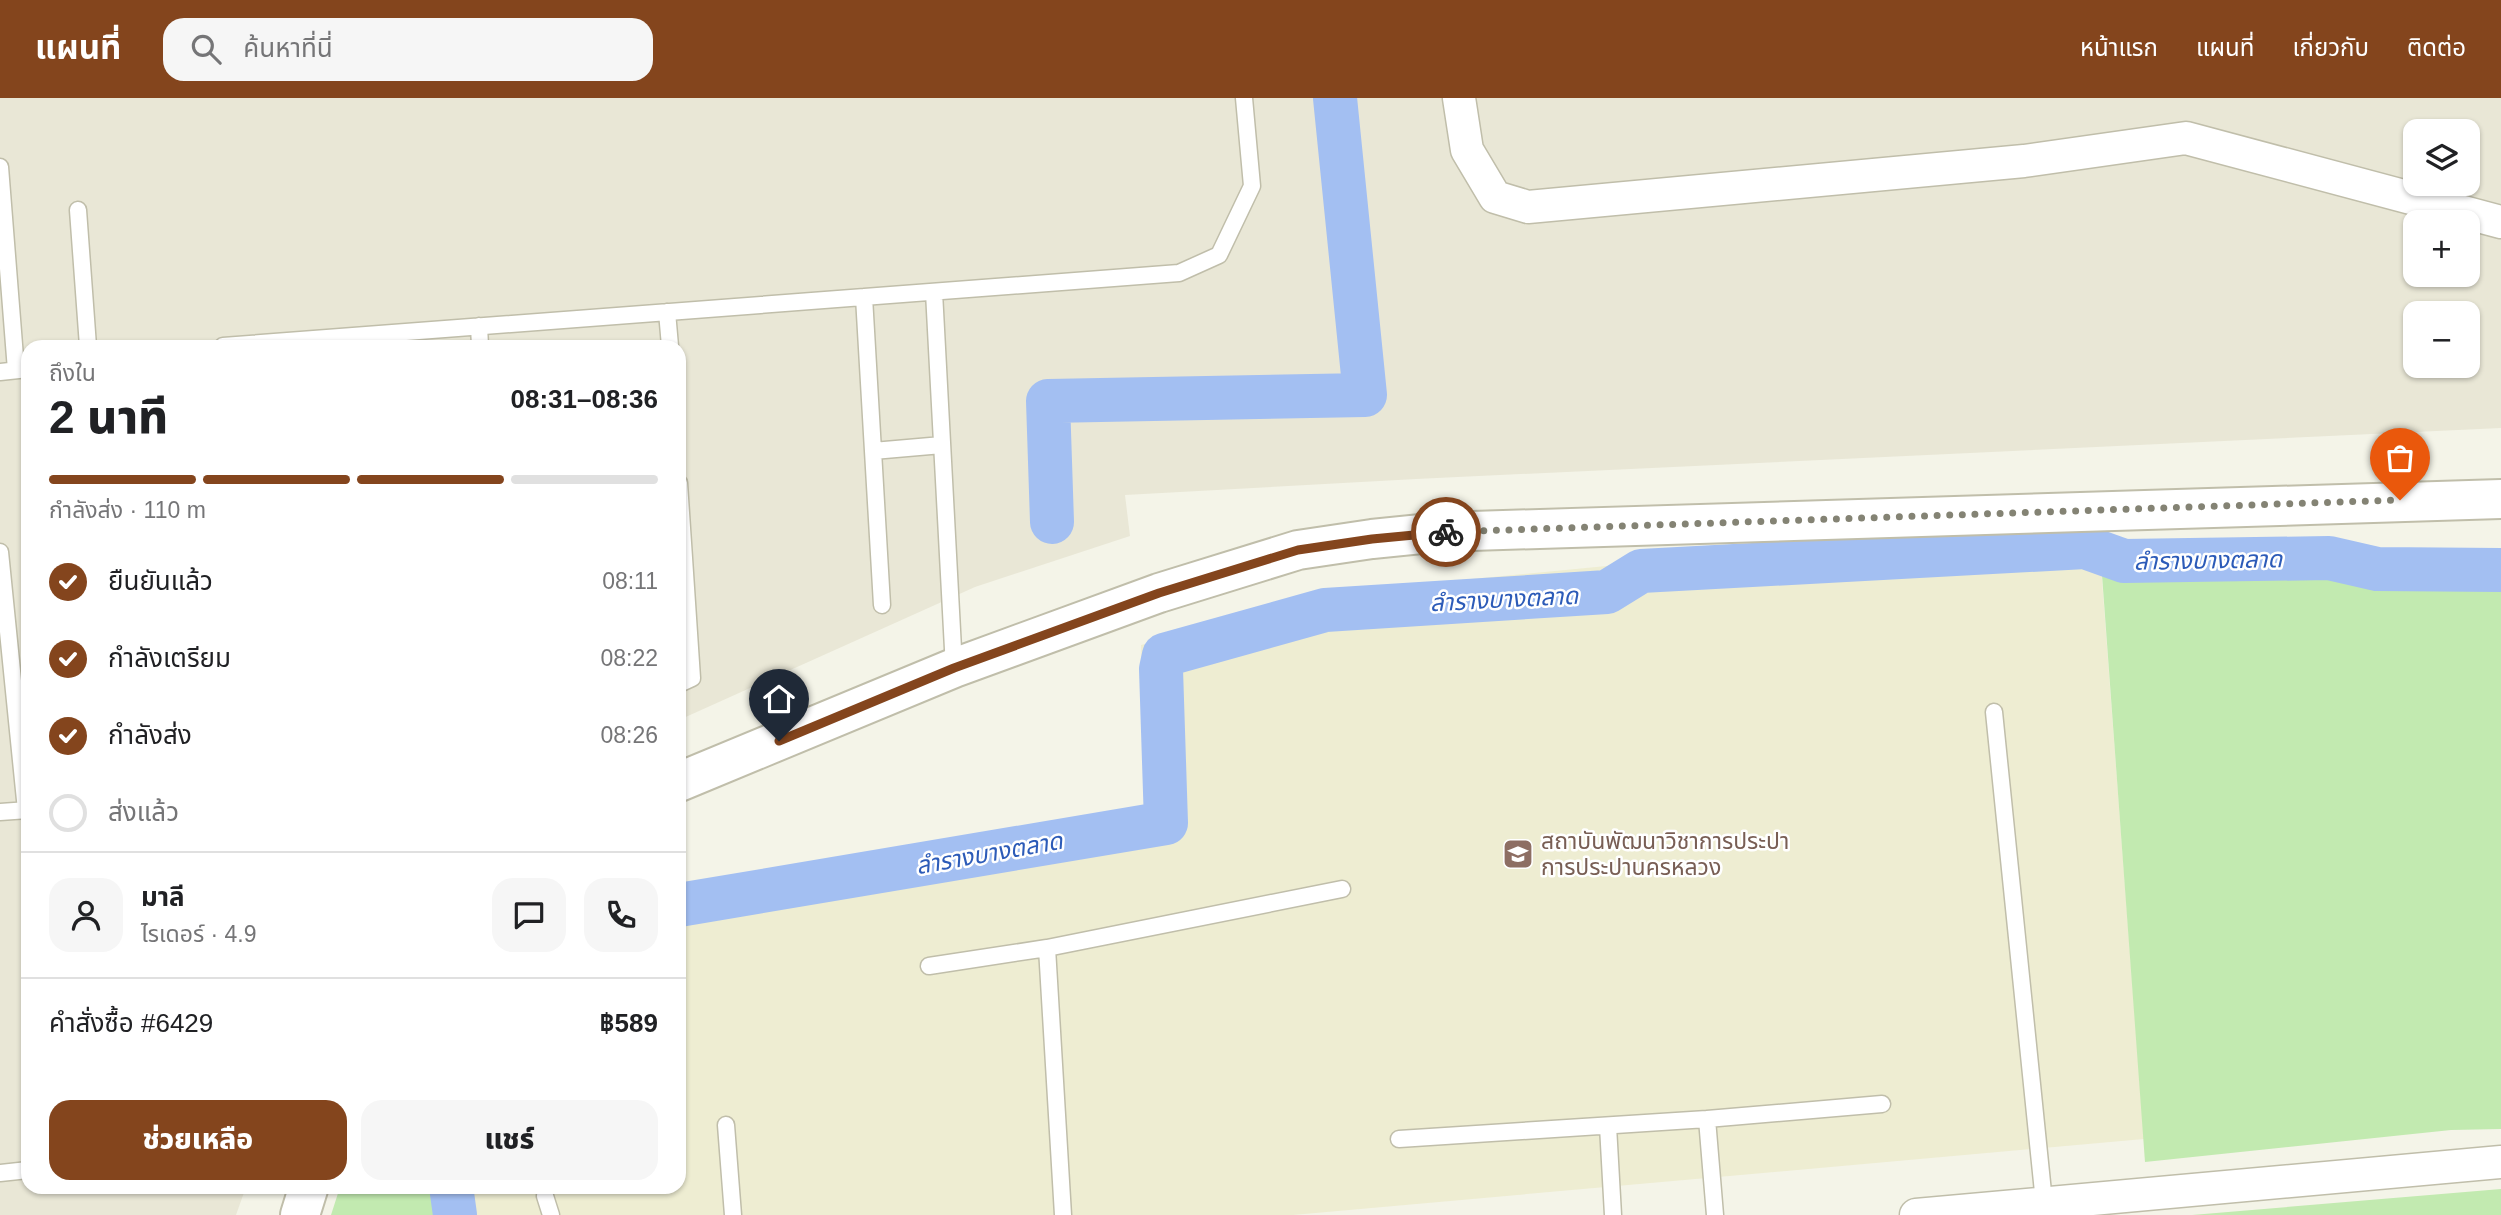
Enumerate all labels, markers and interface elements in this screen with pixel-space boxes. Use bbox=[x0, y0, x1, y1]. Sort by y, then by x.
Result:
search box bbox=[163, 18, 653, 81]
text: แผนที่ bbox=[35, 29, 121, 66]
icon: search bbox=[187, 30, 225, 68]
text: ค้นหาที่นี่ bbox=[243, 33, 333, 63]
text: หน้าแรก bbox=[2080, 34, 2158, 61]
text: แผนที่ bbox=[2196, 34, 2254, 61]
text: เกี่ยวกับ bbox=[2292, 34, 2369, 61]
text: ติดต่อ bbox=[2407, 34, 2466, 61]
map controls bbox=[2403, 119, 2480, 378]
button: layers bbox=[2403, 119, 2480, 196]
button: + bbox=[2403, 210, 2480, 287]
button: − bbox=[2403, 301, 2480, 378]
text: ถึงใน bbox=[49, 360, 96, 386]
text: 08:31–08:36 bbox=[511, 384, 658, 414]
text: 2 นาที bbox=[49, 391, 168, 443]
pin bbox=[2370, 428, 2430, 500]
icon: bag bbox=[2381, 439, 2419, 477]
text: กำลังส่ง · 110 m bbox=[49, 497, 206, 523]
courier bbox=[1411, 497, 1481, 567]
icon: bike bbox=[1427, 513, 1465, 551]
water label: ลำรางบางตลาด bbox=[2134, 545, 2284, 575]
icon: check bbox=[49, 563, 87, 601]
text: ยืนยันแล้ว bbox=[108, 566, 213, 596]
text: 08:11 bbox=[602, 568, 658, 594]
water label: ลำรางบางตลาด bbox=[1429, 582, 1580, 616]
icon: check bbox=[49, 640, 87, 678]
text: กำลังเตรียม bbox=[108, 643, 231, 673]
text: 08:22 bbox=[600, 645, 658, 671]
pin bbox=[749, 669, 809, 741]
icon: home bbox=[760, 680, 798, 718]
icon: check bbox=[49, 717, 87, 755]
text: กำลังส่ง bbox=[108, 720, 192, 750]
text: 08:26 bbox=[600, 722, 658, 748]
text: ส่งแล้ว bbox=[108, 797, 179, 827]
water label: ลำรางบางตลาด bbox=[914, 827, 1066, 879]
place label: สถาบันพัฒนาวิชาการประปา การประปานครหลวง bbox=[1541, 828, 1789, 880]
school or university icon: สถาบันพัฒนาวิชาการประปา การประปานครหลวง bbox=[1501, 837, 1535, 871]
button: person bbox=[49, 878, 123, 952]
button: chat bbox=[492, 878, 566, 952]
button: phone bbox=[584, 878, 658, 952]
text: มาลี bbox=[141, 882, 185, 912]
text: ไรเดอร์ · 4.9 bbox=[141, 921, 257, 947]
text: คำสั่งซื้อ #6429 bbox=[49, 1008, 213, 1038]
text: ฿589 bbox=[600, 1008, 658, 1038]
button: ช่วยเหลือ bbox=[49, 1100, 347, 1180]
button: แชร์ bbox=[361, 1100, 658, 1180]

